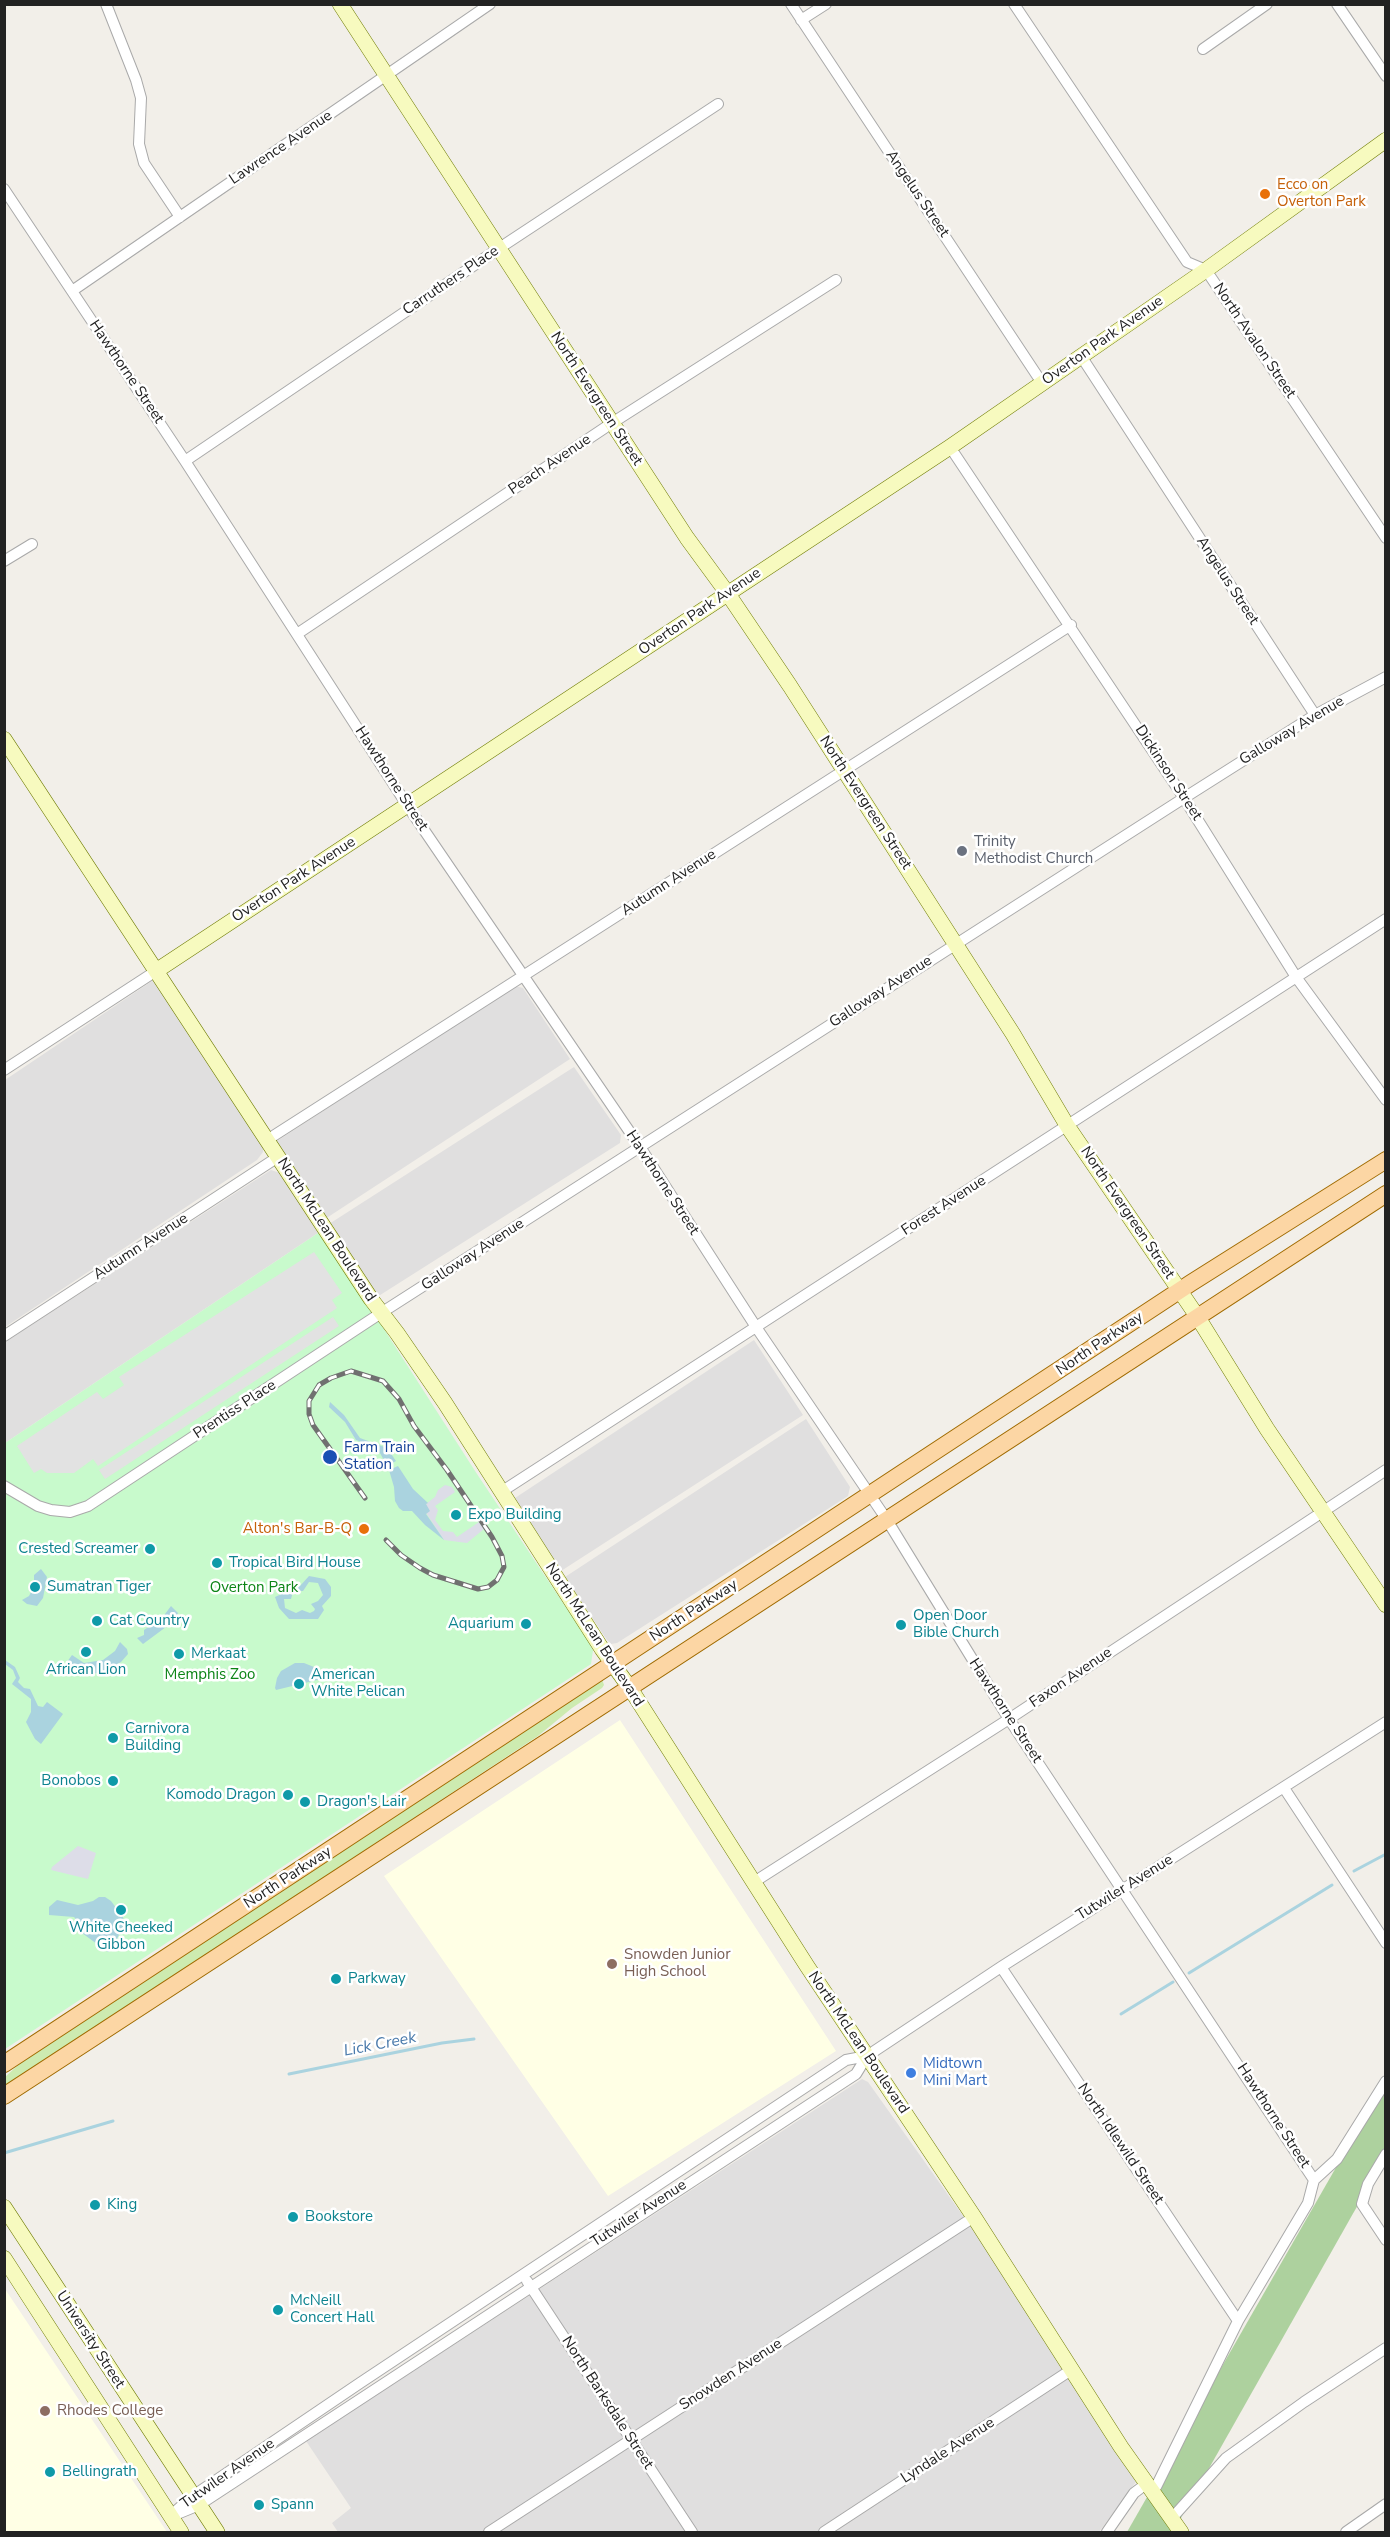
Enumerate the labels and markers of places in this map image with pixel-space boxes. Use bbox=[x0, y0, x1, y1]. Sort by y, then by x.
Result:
place label: Ecco on Overton Park bbox=[1277, 176, 1366, 211]
marker: Ecco on Overton Park bbox=[1258, 187, 1272, 201]
place label: Trinity Methodist Church bbox=[974, 833, 1093, 868]
marker: Trinity Methodist Church bbox=[955, 844, 969, 858]
place label: Farm Train Station bbox=[344, 1439, 415, 1474]
marker: Farm Train Station bbox=[321, 1448, 339, 1466]
place label: Expo Building bbox=[468, 1506, 561, 1524]
marker: Expo Building bbox=[449, 1508, 463, 1522]
place label: Alton's Bar-B-Q bbox=[243, 1520, 352, 1538]
marker: Alton's Bar-B-Q bbox=[357, 1522, 371, 1536]
place label: Crested Screamer bbox=[18, 1540, 138, 1558]
marker: Crested Screamer bbox=[143, 1542, 157, 1556]
place label: Tropical Bird House bbox=[229, 1554, 361, 1572]
marker: Tropical Bird House bbox=[210, 1556, 224, 1570]
place label: Sumatran Tiger bbox=[47, 1578, 151, 1596]
marker: Sumatran Tiger bbox=[28, 1580, 42, 1594]
place label: Open Door Bible Church bbox=[913, 1607, 999, 1642]
place label: Cat Country bbox=[109, 1612, 190, 1630]
marker: Cat Country bbox=[90, 1614, 104, 1628]
place label: Aquarium bbox=[448, 1615, 514, 1633]
marker: Aquarium bbox=[519, 1617, 533, 1631]
marker: Open Door Bible Church bbox=[894, 1618, 908, 1632]
marker: African Lion bbox=[79, 1645, 93, 1659]
place label: Merkaat bbox=[191, 1645, 246, 1663]
marker: Merkaat bbox=[172, 1647, 186, 1661]
place label: African Lion bbox=[46, 1661, 126, 1679]
place label: American White Pelican bbox=[311, 1666, 405, 1701]
marker: American White Pelican bbox=[292, 1677, 306, 1691]
place label: Carnivora Building bbox=[125, 1720, 189, 1755]
marker: Carnivora Building bbox=[106, 1731, 120, 1745]
place label: Bonobos bbox=[41, 1772, 101, 1790]
marker: Bonobos bbox=[106, 1774, 120, 1788]
place label: Komodo Dragon bbox=[166, 1786, 276, 1804]
marker: Komodo Dragon bbox=[281, 1788, 295, 1802]
place label: Dragon's Lair bbox=[317, 1793, 406, 1811]
marker: Dragon's Lair bbox=[298, 1795, 312, 1809]
marker: White Cheeked Gibbon bbox=[114, 1903, 128, 1917]
place label: White Cheeked Gibbon bbox=[69, 1919, 173, 1954]
place label: Snowden Junior High School bbox=[624, 1946, 731, 1981]
marker: Snowden Junior High School bbox=[605, 1957, 619, 1971]
place label: Parkway bbox=[348, 1970, 406, 1988]
marker: Parkway bbox=[329, 1972, 343, 1986]
place label: Midtown Mini Mart bbox=[923, 2055, 987, 2090]
marker: Midtown Mini Mart bbox=[904, 2066, 918, 2080]
place label: King bbox=[107, 2196, 137, 2214]
marker: King bbox=[88, 2198, 102, 2212]
place label: Bookstore bbox=[305, 2208, 373, 2226]
marker: Bookstore bbox=[286, 2210, 300, 2224]
place label: McNeill Concert Hall bbox=[290, 2292, 374, 2327]
marker: McNeill Concert Hall bbox=[271, 2303, 285, 2317]
place label: Rhodes College bbox=[57, 2402, 163, 2420]
marker: Rhodes College bbox=[38, 2404, 52, 2418]
place label: Bellingrath bbox=[62, 2463, 137, 2481]
marker: Bellingrath bbox=[43, 2465, 57, 2479]
place label: Spann bbox=[271, 2496, 314, 2514]
marker: Spann bbox=[252, 2498, 266, 2512]

